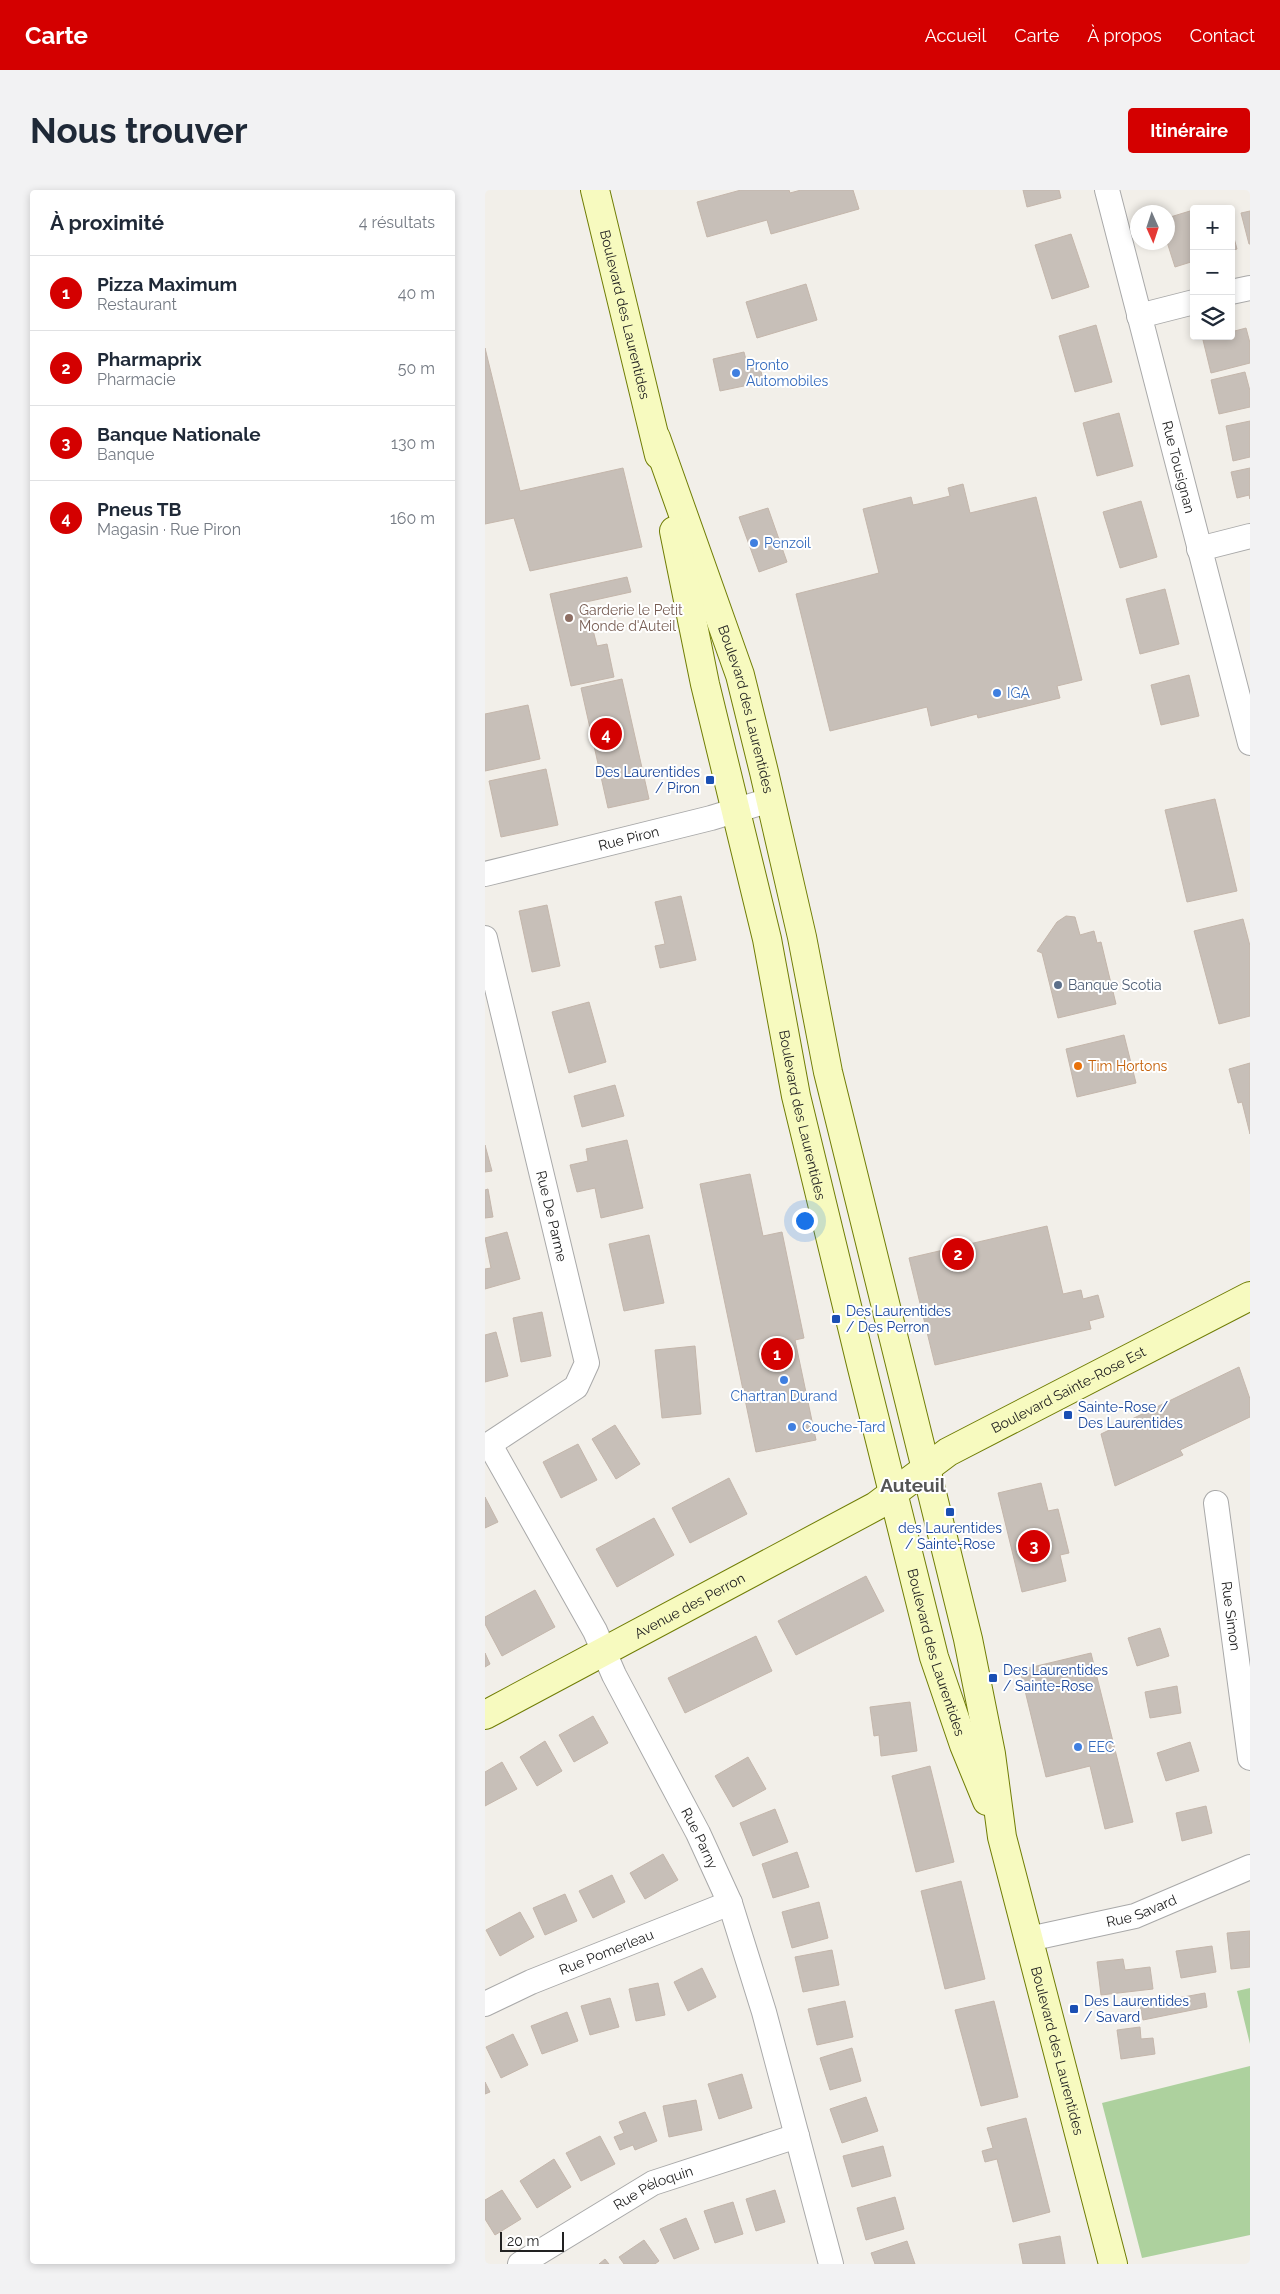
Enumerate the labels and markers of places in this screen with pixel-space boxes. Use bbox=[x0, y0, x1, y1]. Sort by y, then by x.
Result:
place label: Pronto Automobiles bbox=[746, 357, 828, 389]
marker: Pronto Automobiles bbox=[730, 367, 742, 379]
place label: Penzoil bbox=[764, 535, 811, 551]
marker: Penzoil bbox=[748, 537, 760, 549]
place label: Garderie le Petit Monde d'Auteil bbox=[579, 602, 683, 634]
marker: Garderie le Petit Monde d'Auteil bbox=[563, 612, 575, 624]
place label: IGA bbox=[1007, 685, 1030, 701]
marker: IGA bbox=[991, 687, 1003, 699]
pin: 4 bbox=[590, 715, 622, 753]
place label: Des Laurentides / Piron bbox=[595, 764, 700, 796]
marker: Des Laurentides / Piron bbox=[704, 774, 716, 786]
place label: Banque Scotia bbox=[1068, 977, 1162, 993]
marker: Banque Scotia bbox=[1052, 979, 1064, 991]
place label: Tim Hortons bbox=[1088, 1058, 1168, 1074]
marker: Tim Hortons bbox=[1072, 1060, 1084, 1072]
pin: 2 bbox=[942, 1235, 974, 1273]
place label: Des Laurentides / Des Perron bbox=[846, 1303, 951, 1335]
marker: Des Laurentides / Des Perron bbox=[830, 1313, 842, 1325]
pin: 1 bbox=[761, 1335, 793, 1373]
marker: Chartran Durand bbox=[778, 1374, 790, 1386]
place label: Chartran Durand bbox=[731, 1388, 837, 1404]
place label: Sainte-Rose / Des Laurentides bbox=[1078, 1399, 1183, 1431]
marker: Sainte-Rose / Des Laurentides bbox=[1062, 1409, 1074, 1421]
place label: Couche-Tard bbox=[802, 1419, 885, 1435]
marker: Couche-Tard bbox=[786, 1421, 798, 1433]
marker: des Laurentides / Sainte-Rose bbox=[944, 1506, 956, 1518]
place label: des Laurentides / Sainte-Rose bbox=[898, 1520, 1002, 1552]
pin: 3 bbox=[1018, 1527, 1050, 1565]
place label: Des Laurentides / Sainte-Rose bbox=[1003, 1662, 1108, 1694]
marker: Des Laurentides / Sainte-Rose bbox=[987, 1672, 999, 1684]
place label: EEC bbox=[1088, 1739, 1115, 1755]
marker: EEC bbox=[1072, 1741, 1084, 1753]
place label: Des Laurentides / Savard bbox=[1084, 1993, 1189, 2025]
marker: Des Laurentides / Savard bbox=[1068, 2003, 1080, 2015]

